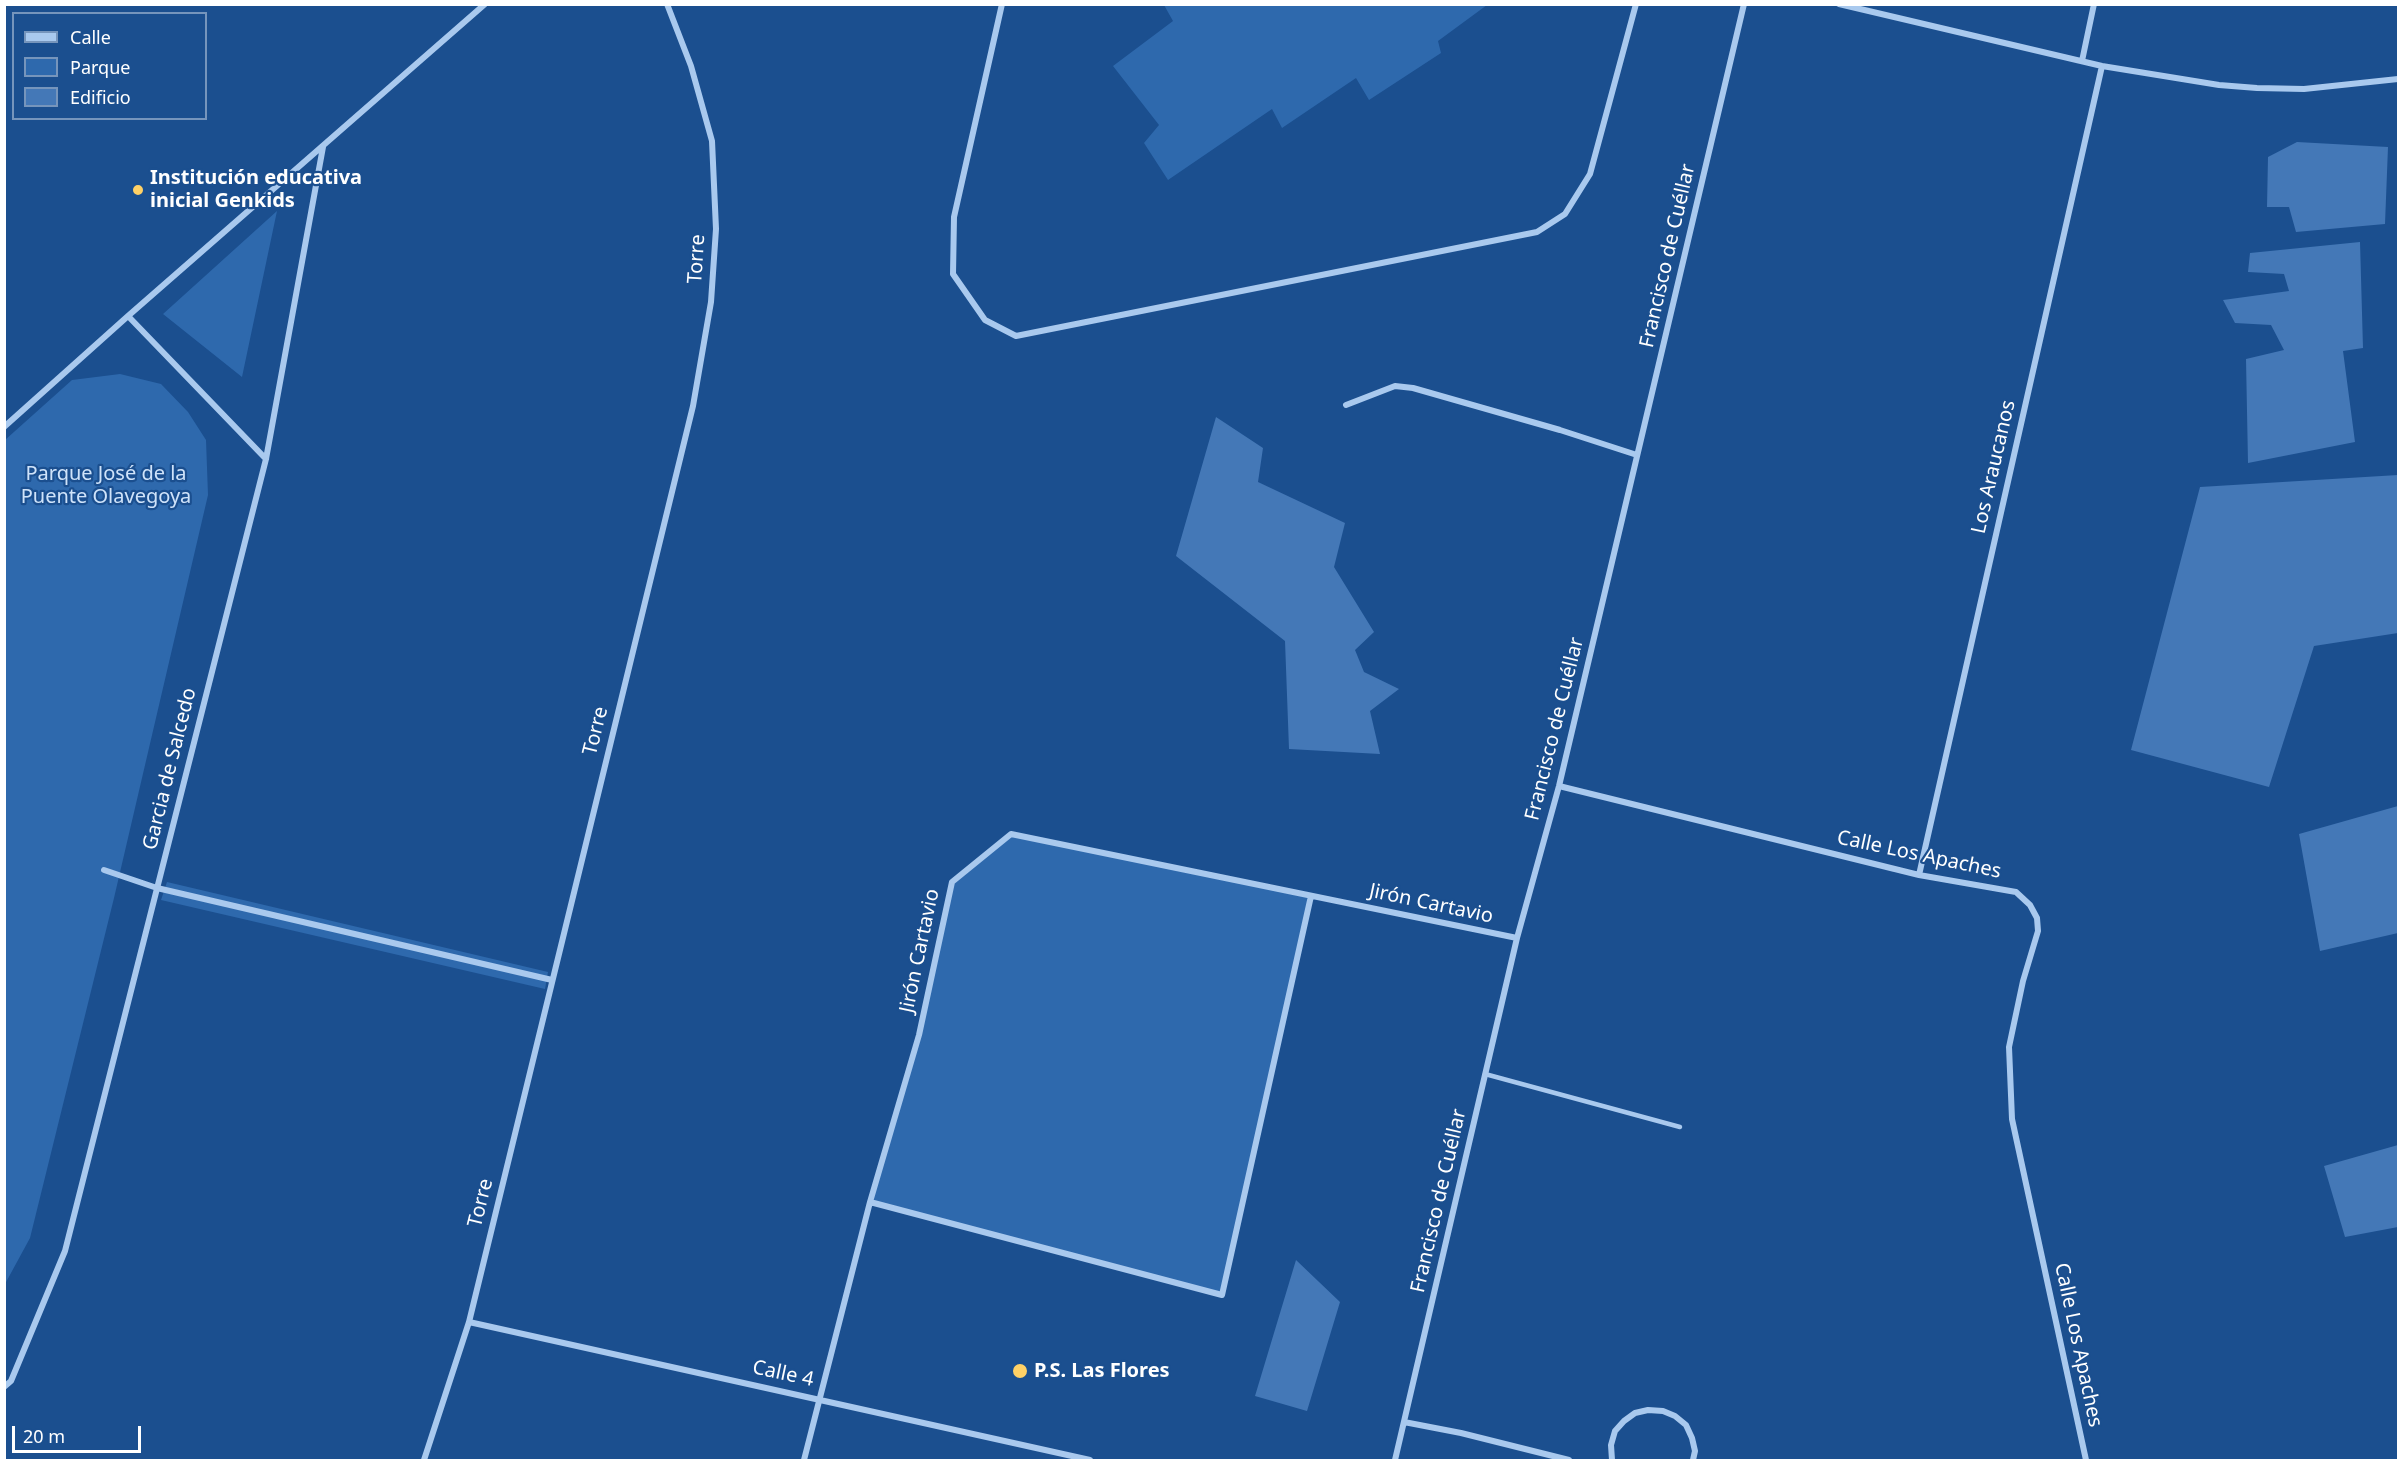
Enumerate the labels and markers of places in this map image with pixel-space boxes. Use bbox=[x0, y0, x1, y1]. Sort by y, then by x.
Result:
place label: Institución educativa inicial Genkids bbox=[150, 166, 362, 213]
marker: Institución educativa inicial Genkids bbox=[131, 183, 145, 197]
place label: P.S. Las Flores bbox=[1034, 1359, 1170, 1383]
marker: P.S. Las Flores bbox=[1011, 1362, 1029, 1380]

